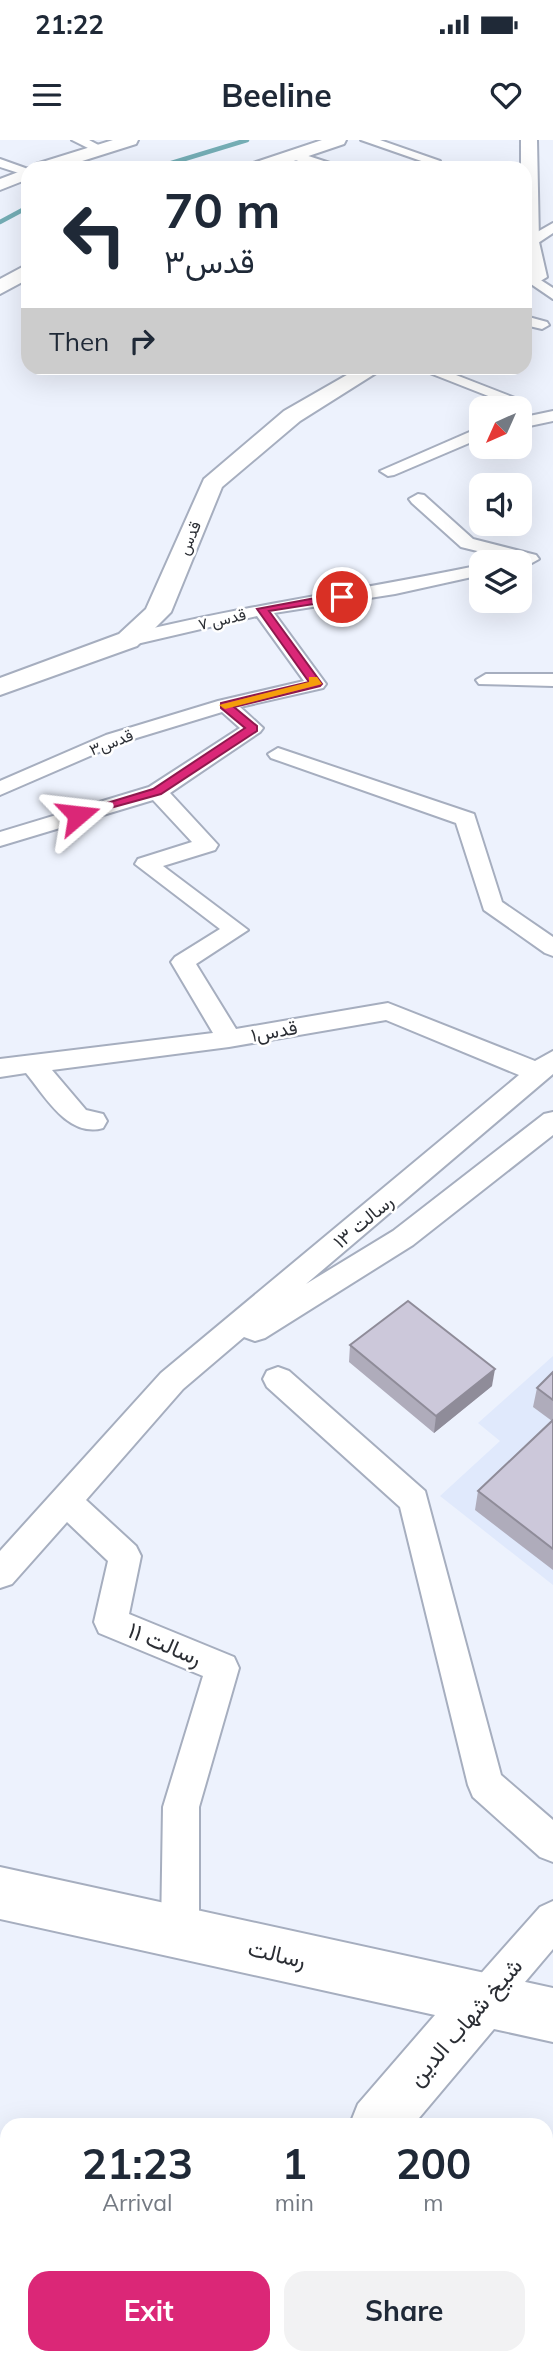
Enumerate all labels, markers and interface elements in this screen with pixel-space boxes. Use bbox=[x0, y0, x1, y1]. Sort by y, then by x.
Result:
text: 21:22 bbox=[35, 8, 104, 41]
text: Beeline bbox=[221, 75, 332, 115]
icon: menu bbox=[28, 76, 66, 114]
icon: heart bbox=[487, 76, 525, 114]
text: 70 m bbox=[164, 179, 280, 240]
icon: left bbox=[49, 189, 140, 280]
text: قدس۳ bbox=[164, 241, 255, 281]
icon: right bbox=[123, 322, 161, 360]
text: Then bbox=[49, 325, 109, 358]
north arrow bbox=[469, 396, 532, 458]
map controls bbox=[469, 396, 532, 613]
button: sound bbox=[469, 473, 532, 536]
street label: قدس bbox=[173, 518, 206, 558]
button: layers bbox=[469, 550, 532, 613]
pin bbox=[312, 567, 372, 627]
icon: arrive bbox=[323, 578, 361, 616]
street label: قدس ۷ bbox=[196, 604, 248, 635]
street label: قدس۳ bbox=[86, 725, 136, 760]
position arrow bbox=[41, 778, 115, 852]
street label: قدس۱ bbox=[249, 1015, 299, 1047]
street label: رسالت ۱۳ bbox=[328, 1189, 398, 1253]
street label: رسالت ۱۱ bbox=[123, 1615, 207, 1673]
street label: رسالت bbox=[245, 1933, 309, 1975]
street label: شیخ شهاب الدین bbox=[401, 1952, 530, 2093]
text: 21:23 bbox=[82, 2137, 193, 2190]
text: 1 bbox=[282, 2137, 307, 2190]
text: 200 bbox=[396, 2137, 471, 2190]
text: Arrival bbox=[102, 2188, 173, 2217]
text: min bbox=[275, 2188, 314, 2217]
text: m bbox=[423, 2188, 444, 2217]
button: Exit bbox=[28, 2271, 270, 2351]
button: Share bbox=[284, 2271, 525, 2351]

